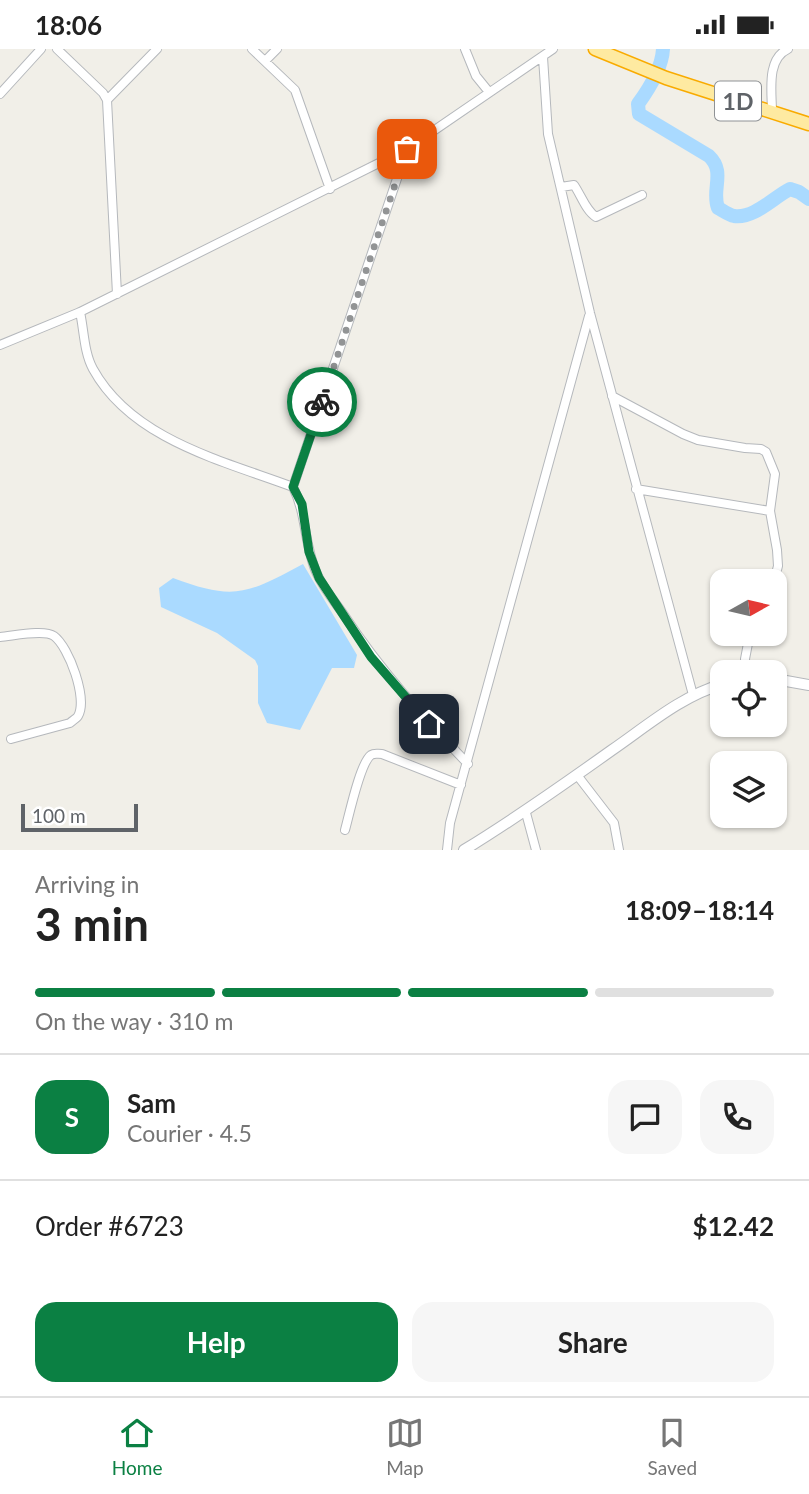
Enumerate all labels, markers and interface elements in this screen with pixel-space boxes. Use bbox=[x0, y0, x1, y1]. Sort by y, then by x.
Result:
text: 18:06 bbox=[35, 9, 102, 41]
road number: 1D bbox=[715, 81, 761, 121]
pin bbox=[377, 119, 437, 179]
icon: bag bbox=[388, 130, 426, 168]
courier bbox=[287, 367, 357, 437]
icon: bike bbox=[303, 383, 341, 421]
north arrow bbox=[710, 569, 788, 646]
map controls bbox=[710, 569, 787, 828]
button: locate bbox=[710, 660, 787, 737]
pin bbox=[399, 694, 459, 754]
icon: home bbox=[410, 705, 448, 743]
button: layers bbox=[710, 751, 787, 828]
scale bar bbox=[21, 801, 138, 833]
text: 100 m bbox=[32, 804, 86, 827]
text: Arriving in bbox=[35, 870, 139, 898]
text: 18:09–18:14 bbox=[625, 894, 774, 926]
text: 3 min bbox=[35, 896, 149, 951]
text: On the way · 310 m bbox=[35, 1007, 234, 1035]
button: chat bbox=[608, 1080, 682, 1154]
button: phone bbox=[700, 1080, 774, 1154]
text: Sam bbox=[127, 1087, 176, 1119]
text: S bbox=[65, 1101, 79, 1133]
text: Courier · 4.5 bbox=[127, 1119, 252, 1147]
text: Order #6723 bbox=[35, 1210, 184, 1242]
text: $12.42 bbox=[692, 1210, 774, 1242]
button: Help bbox=[35, 1302, 398, 1382]
button: Share bbox=[412, 1302, 774, 1382]
tab: Home bbox=[112, 1414, 162, 1479]
tab: Map bbox=[386, 1414, 424, 1479]
tab: Saved bbox=[648, 1414, 697, 1479]

